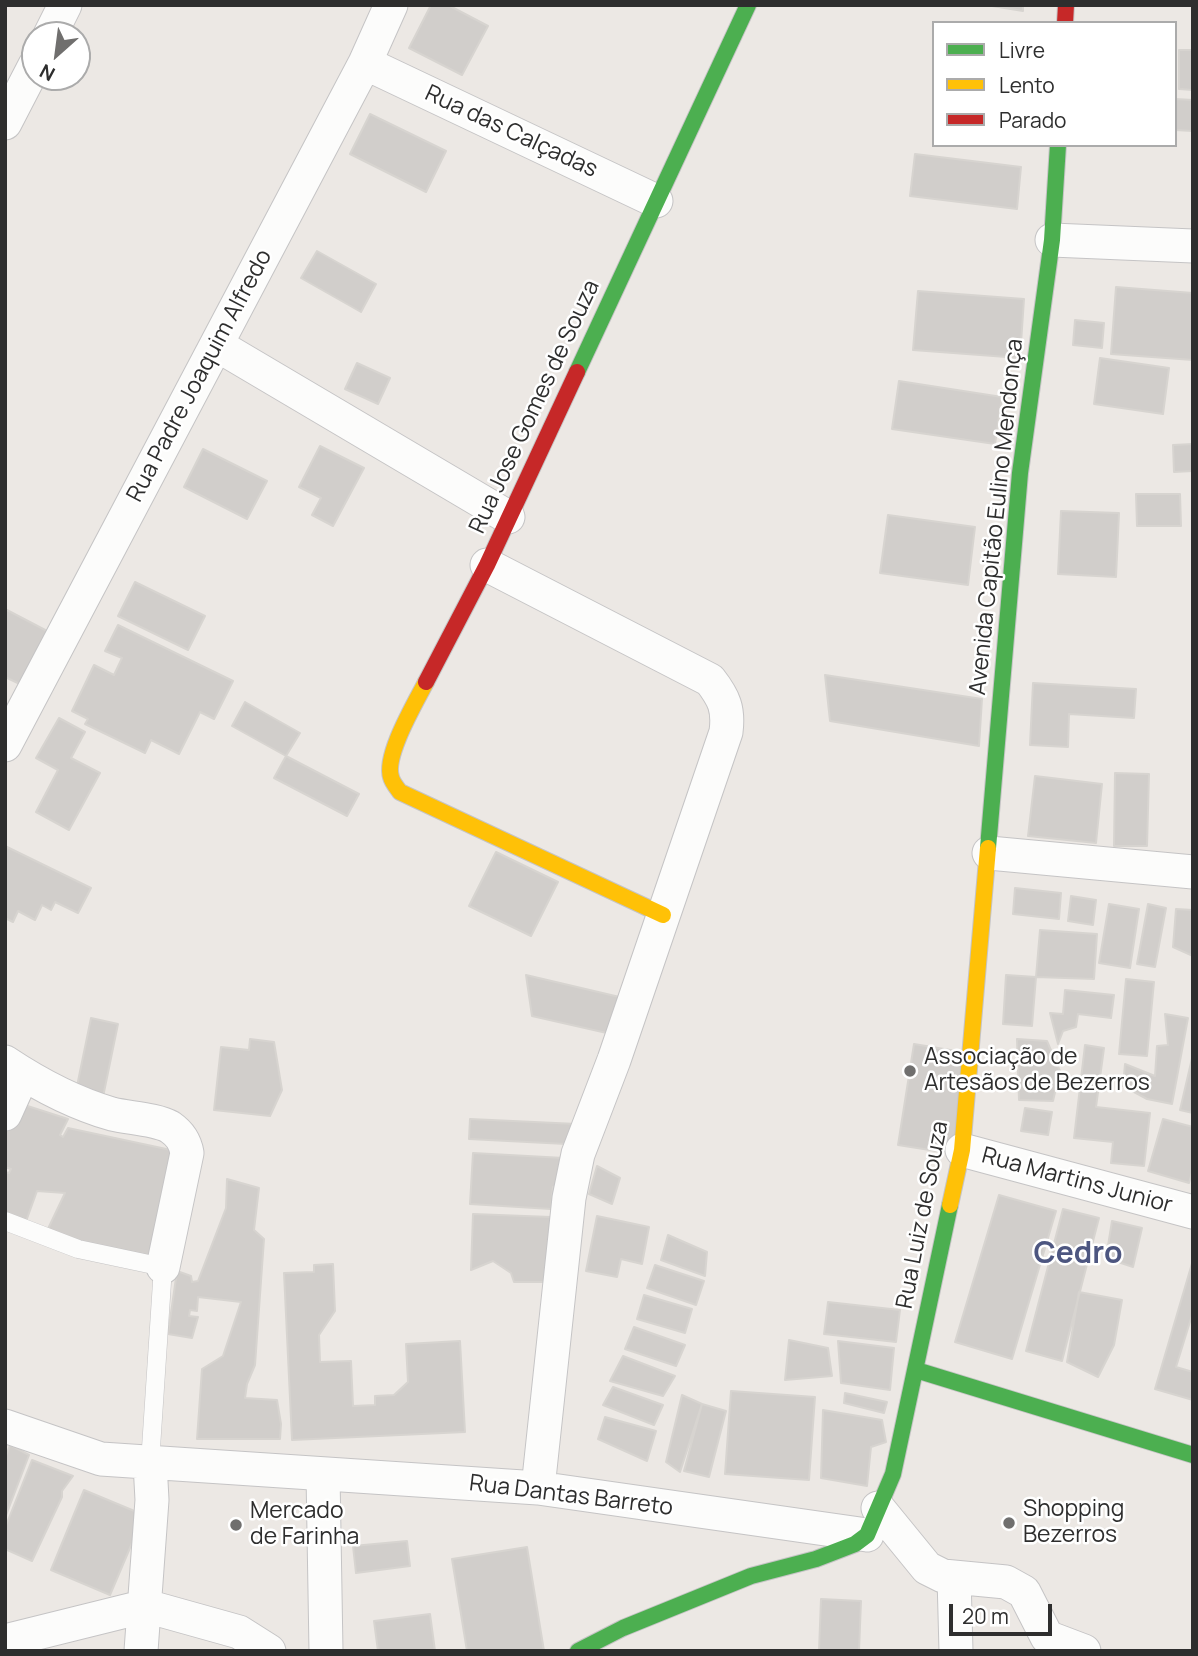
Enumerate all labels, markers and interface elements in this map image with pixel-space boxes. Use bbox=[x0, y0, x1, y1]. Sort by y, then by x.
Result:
north arrow bbox=[21, 21, 91, 91]
legend bbox=[932, 21, 1177, 147]
text: Livre bbox=[999, 36, 1045, 64]
text: N bbox=[35, 58, 59, 87]
text: Lento bbox=[999, 71, 1055, 99]
street label: Rua das Calçadas bbox=[420, 80, 602, 184]
text: Parado bbox=[999, 106, 1067, 134]
street label: Rua Padre Joaquim Alfredo bbox=[122, 245, 278, 507]
street label: Rua Jose Gomes de Souza bbox=[464, 276, 606, 538]
street label: Avenida Capitão Eulino Mendonça bbox=[965, 338, 1029, 696]
place label: Associação de Artesãos de Bezerros bbox=[924, 1044, 1150, 1098]
marker: Associação de Artesãos de Bezerros bbox=[902, 1063, 918, 1079]
street label: Rua Luiz de Souza bbox=[891, 1119, 955, 1311]
street label: Rua Martins Junior bbox=[979, 1142, 1175, 1220]
district label: Cedro bbox=[1034, 1237, 1122, 1273]
street label: Rua Dantas Barreto bbox=[468, 1470, 674, 1522]
place label: Shopping Bezerros bbox=[1023, 1496, 1124, 1550]
place label: Mercado de Farinha bbox=[250, 1498, 359, 1552]
marker: Shopping Bezerros bbox=[1001, 1515, 1017, 1531]
marker: Mercado de Farinha bbox=[228, 1517, 244, 1533]
scale bar bbox=[953, 1590, 1056, 1634]
text: 20 m bbox=[962, 1602, 1009, 1630]

